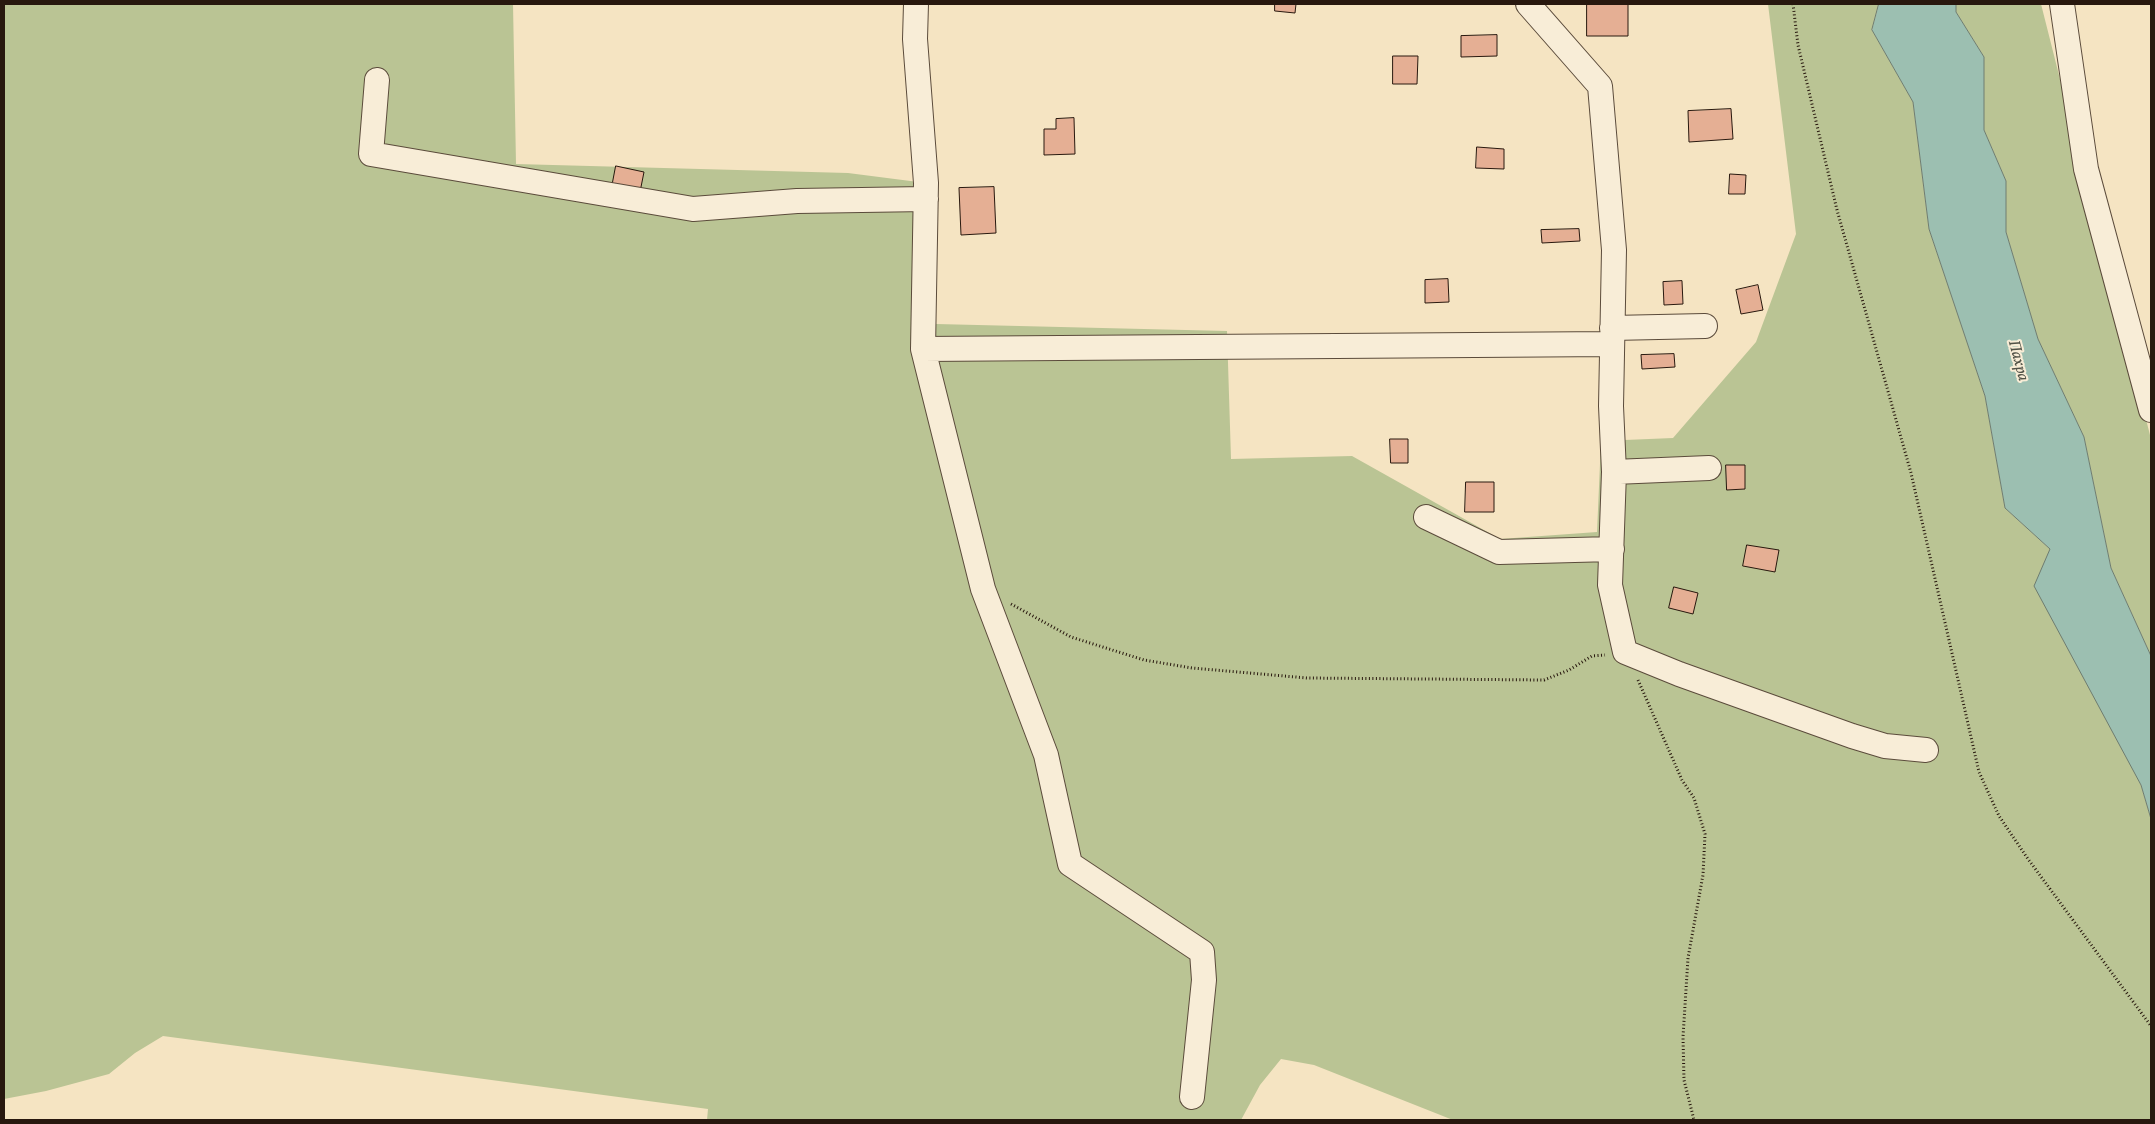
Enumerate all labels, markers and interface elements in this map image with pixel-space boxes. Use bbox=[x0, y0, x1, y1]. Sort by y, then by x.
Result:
water label: Пахра bbox=[2002, 339, 2032, 383]

